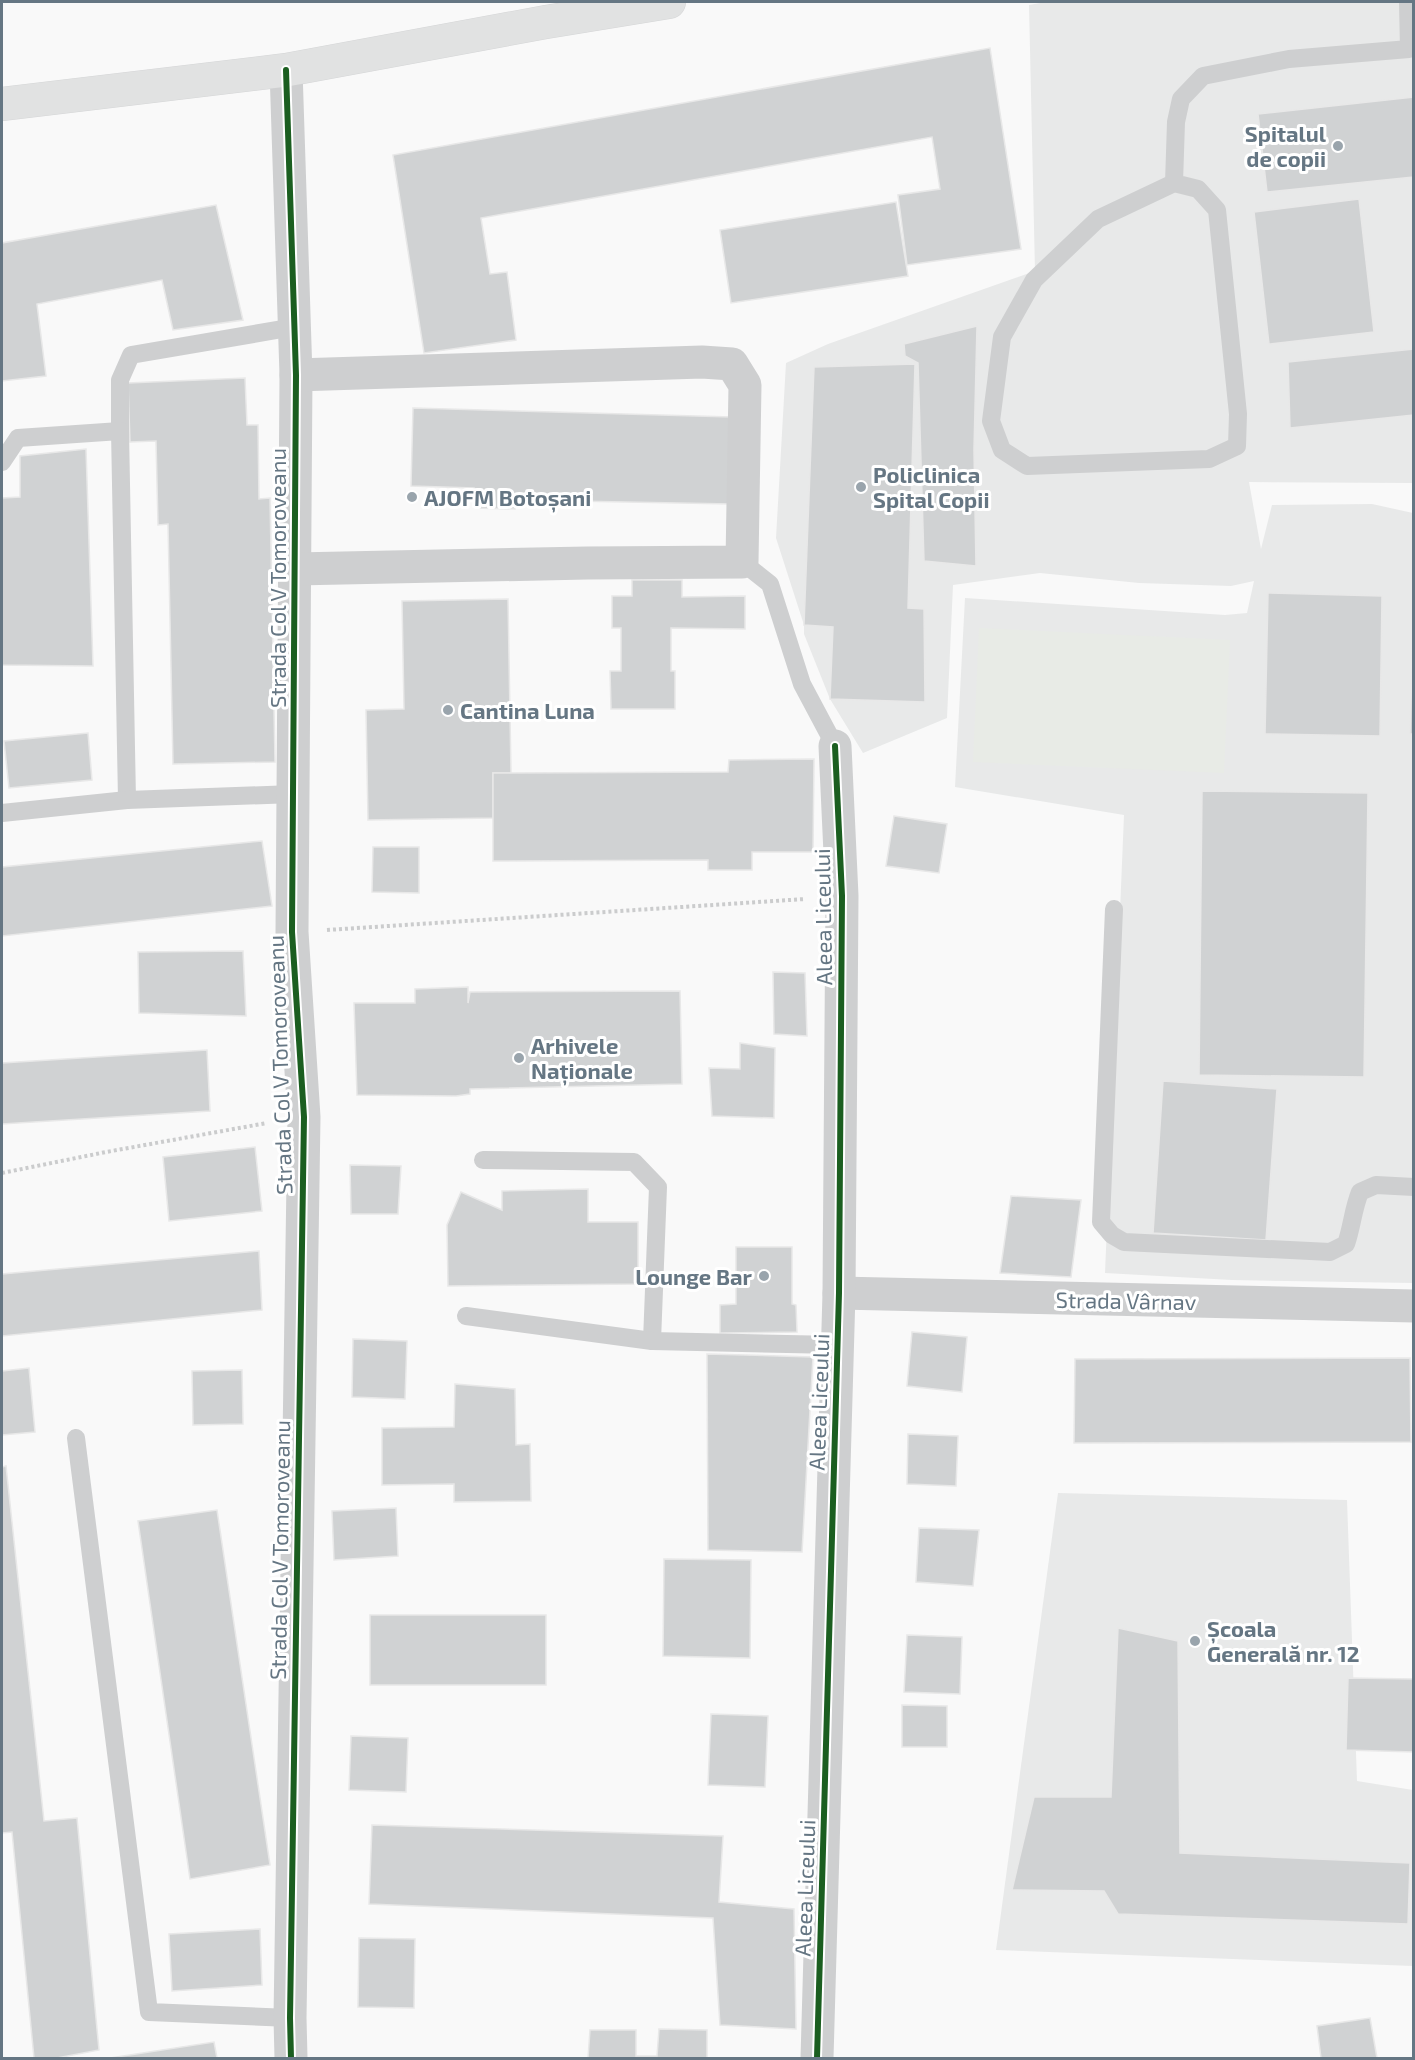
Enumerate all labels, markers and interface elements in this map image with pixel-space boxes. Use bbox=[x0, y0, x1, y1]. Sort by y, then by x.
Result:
place label: Spitalul de copii bbox=[1245, 120, 1327, 171]
marker: Spitalul de copii bbox=[1331, 139, 1345, 153]
street label: Strada Col V Tomoroveanu bbox=[264, 448, 290, 708]
place label: Policlinica Spital Copii bbox=[873, 461, 989, 512]
marker: Policlinica Spital Copii bbox=[854, 480, 868, 494]
place label: AJOFM Botoșani bbox=[424, 484, 591, 513]
marker: AJOFM Botoșani bbox=[405, 490, 419, 504]
place label: Cantina Luna bbox=[460, 697, 595, 723]
marker: Cantina Luna bbox=[441, 703, 455, 717]
street label: Aleea Liceului bbox=[808, 848, 836, 986]
street label: Strada Col V Tomoroveanu bbox=[261, 935, 297, 1195]
place label: Arhivele Naționale bbox=[531, 1032, 633, 1086]
marker: Arhivele Naționale bbox=[512, 1051, 526, 1065]
place label: Lounge Bar bbox=[635, 1263, 753, 1289]
marker: Lounge Bar bbox=[757, 1269, 771, 1283]
street label: Strada Vârnav bbox=[1055, 1286, 1197, 1314]
street label: Aleea Liceului bbox=[803, 1333, 833, 1471]
street label: Strada Col V Tomoroveanu bbox=[264, 1420, 294, 1680]
place label: Școala Generală nr. 12 bbox=[1207, 1615, 1360, 1666]
marker: Școala Generală nr. 12 bbox=[1188, 1634, 1202, 1648]
street label: Aleea Liceului bbox=[789, 1819, 819, 1957]

